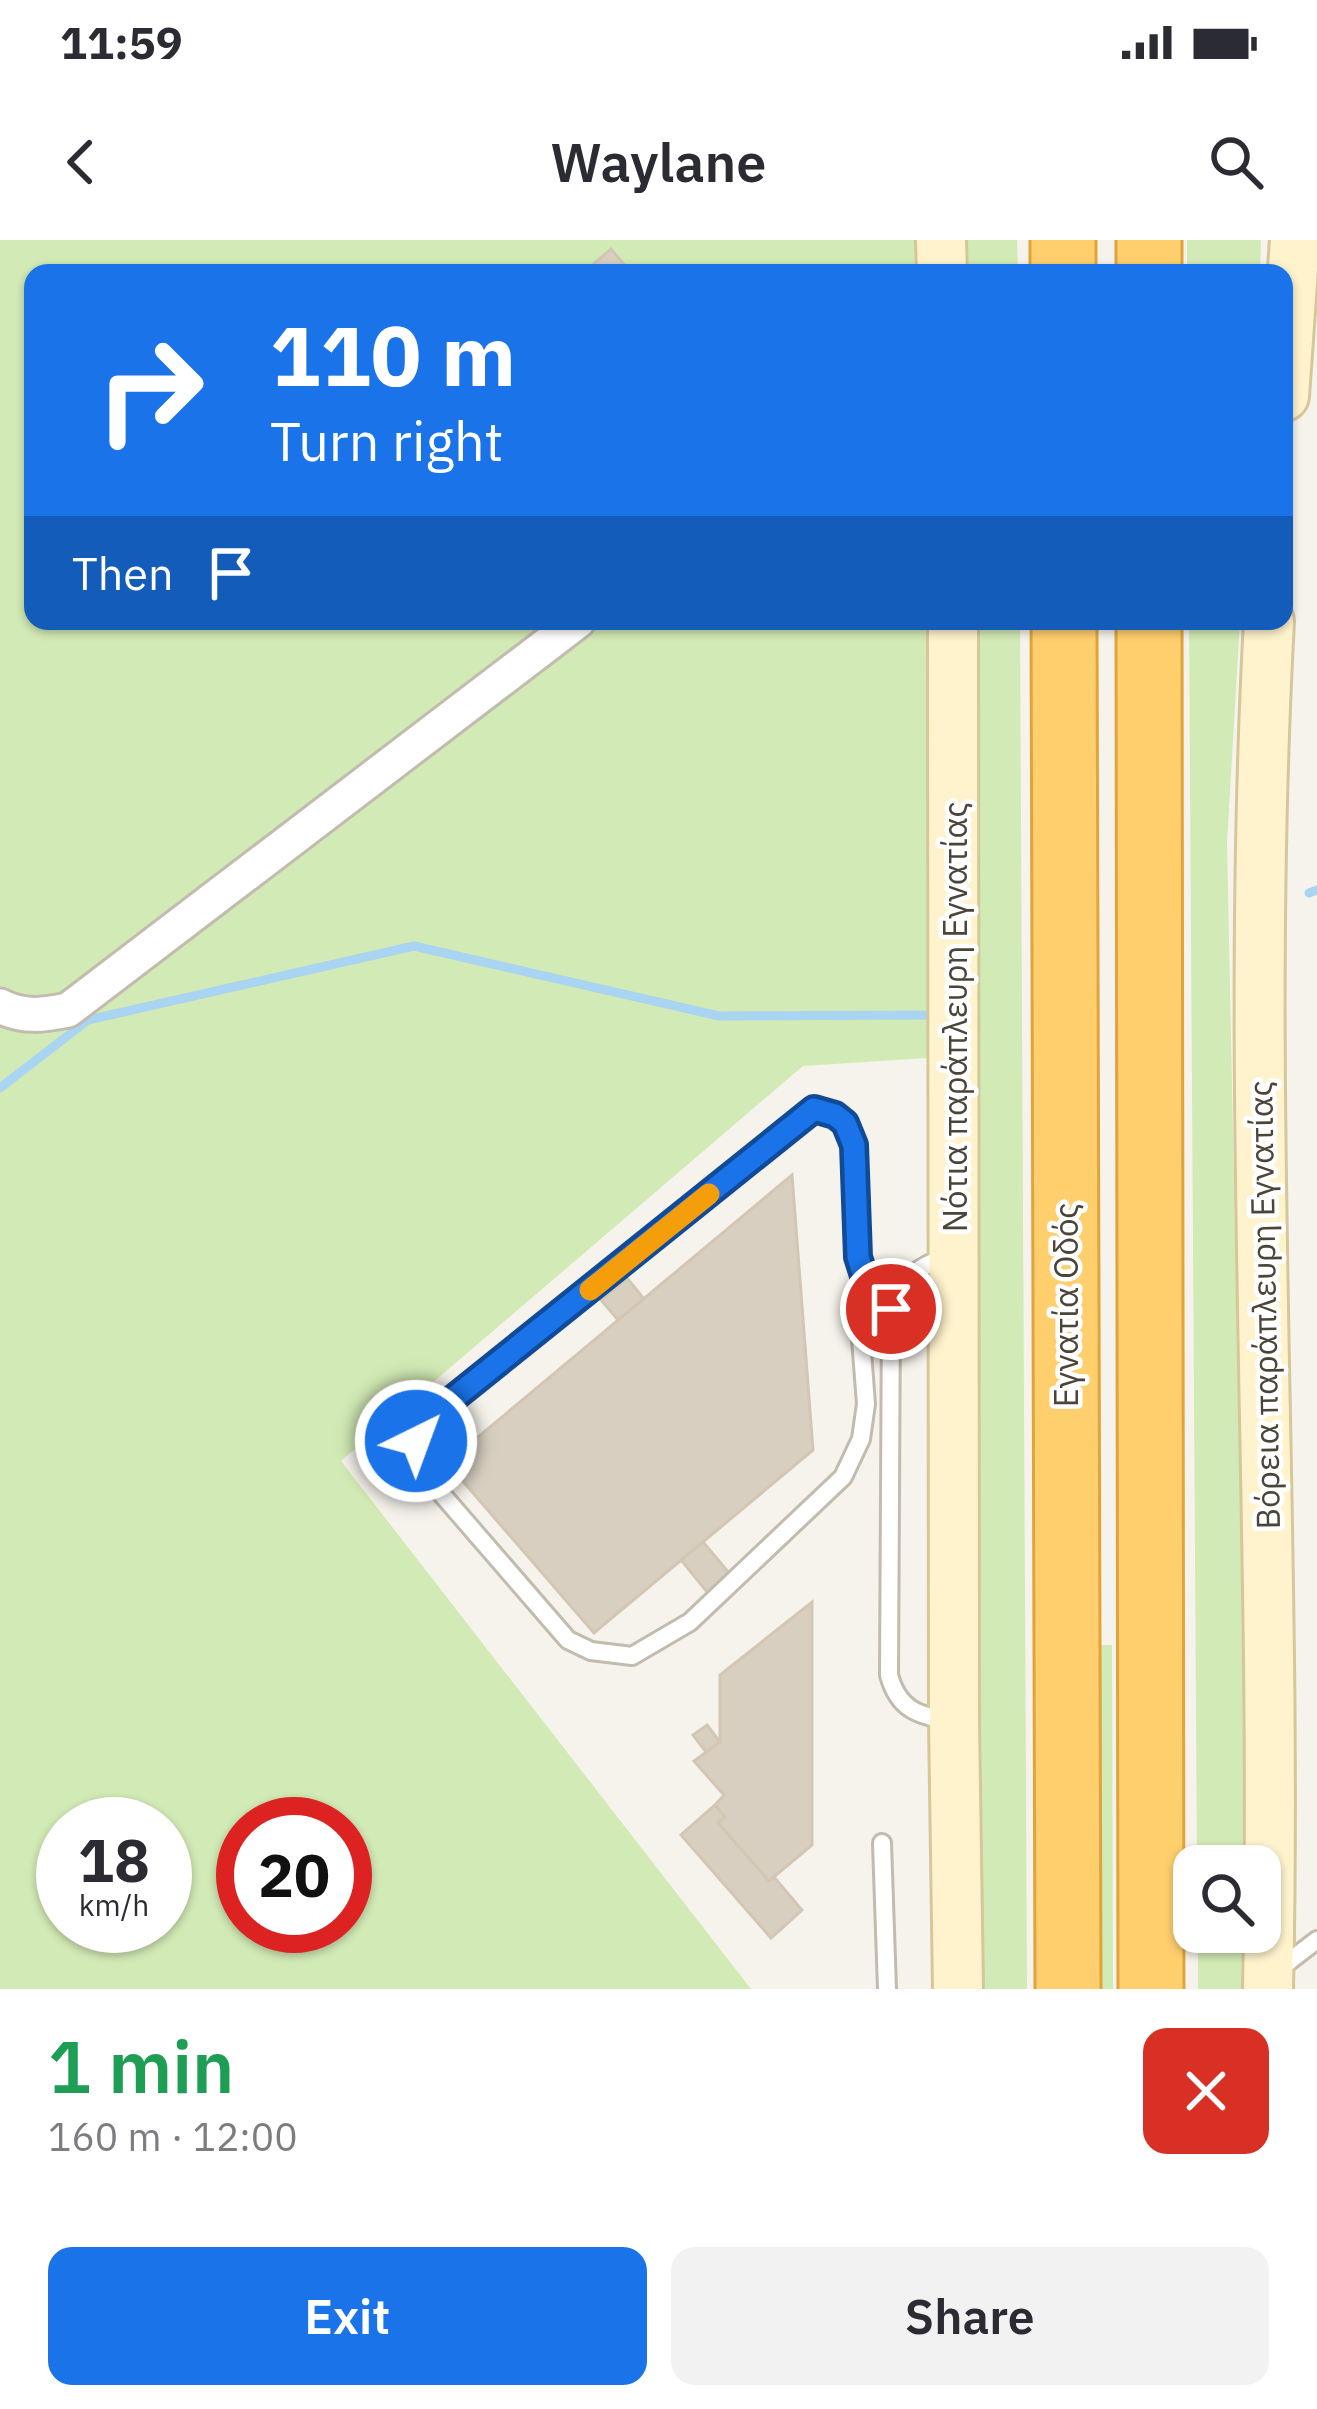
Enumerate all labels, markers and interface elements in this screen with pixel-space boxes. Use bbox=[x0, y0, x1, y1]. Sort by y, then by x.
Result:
text: 11:59 bbox=[60, 13, 183, 71]
text: Waylane bbox=[551, 127, 766, 197]
icon: back bbox=[48, 129, 114, 195]
icon: search bbox=[1203, 129, 1269, 195]
text: 110 m bbox=[270, 300, 516, 409]
icon: right bbox=[72, 312, 228, 468]
text: Turn right bbox=[270, 406, 504, 476]
icon: arrive bbox=[198, 540, 264, 606]
text: Then bbox=[72, 544, 174, 602]
street label: Νότια παράπλευρη Εγνατίας bbox=[933, 802, 976, 1232]
street label: Βόρεια παράπλευρη Εγνατίας bbox=[1238, 1080, 1289, 1530]
street label: Εγνατία Οδός bbox=[1044, 1203, 1087, 1407]
pin bbox=[840, 1258, 942, 1360]
icon: arrive bbox=[858, 1276, 924, 1342]
position arrow bbox=[353, 1378, 479, 1504]
speed limit sign: 20 bbox=[216, 1797, 372, 1953]
text: 18 bbox=[78, 1820, 150, 1899]
map controls bbox=[1173, 1845, 1281, 1953]
button: search bbox=[1173, 1845, 1281, 1953]
text: km/h bbox=[79, 1885, 149, 1924]
text: 1 min bbox=[48, 2019, 234, 2113]
button: close bbox=[1143, 2028, 1269, 2154]
text: 160 m · 12:00 bbox=[48, 2111, 298, 2162]
button: Exit bbox=[48, 2247, 647, 2385]
button: Share bbox=[671, 2247, 1269, 2385]

